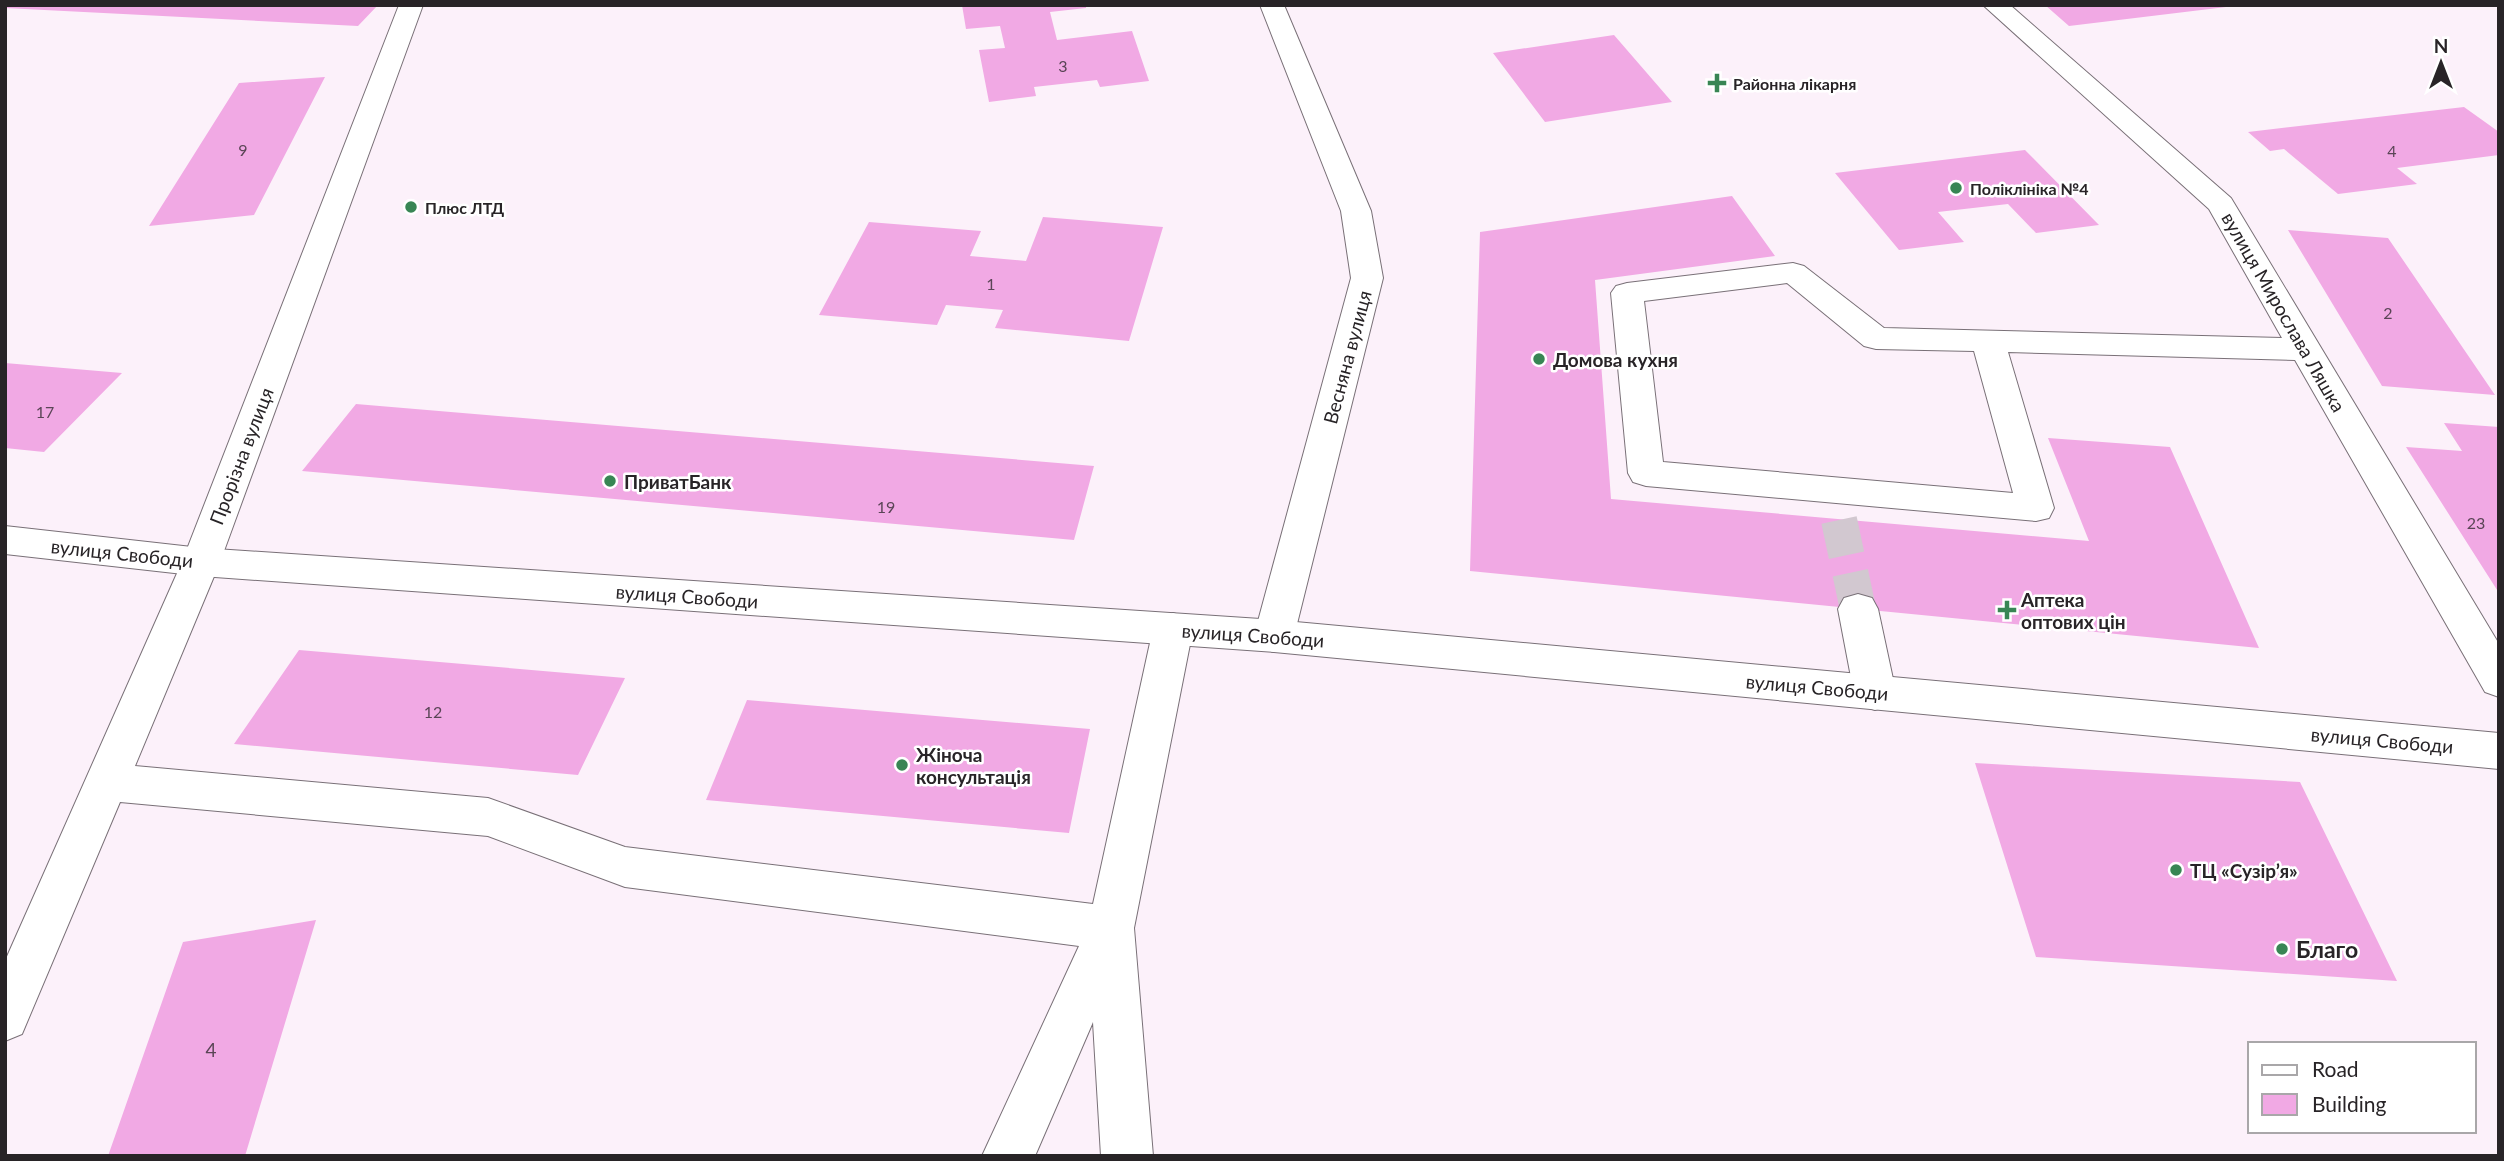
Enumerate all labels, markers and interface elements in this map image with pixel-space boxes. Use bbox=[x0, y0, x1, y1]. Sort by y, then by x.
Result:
north arrow bbox=[2406, 28, 2476, 98]
text: N bbox=[2434, 34, 2448, 57]
house number: 3 bbox=[1058, 56, 1068, 75]
marker: Районна лікарня bbox=[1707, 73, 1727, 93]
place label: Районна лікарня bbox=[1733, 74, 1856, 93]
house number: 9 bbox=[238, 140, 248, 159]
house number: 4 bbox=[2387, 141, 2397, 160]
place label: Поліклініка №4 bbox=[1970, 179, 2089, 198]
marker: Поліклініка №4 bbox=[1948, 180, 1964, 196]
place label: Плюс ЛТД bbox=[425, 198, 504, 217]
marker: Плюс ЛТД bbox=[403, 199, 419, 215]
street label: вулиця Мирослава Ляшка bbox=[2217, 208, 2351, 416]
house number: 1 bbox=[986, 274, 996, 293]
street label: Весняна вулиця bbox=[1318, 288, 1376, 426]
house number: 2 bbox=[2383, 303, 2393, 322]
place label: Домова кухня bbox=[1553, 348, 1678, 371]
marker: Домова кухня bbox=[1531, 351, 1547, 367]
street label: Прорізна вулиця bbox=[204, 384, 278, 528]
house number: 17 bbox=[36, 402, 54, 421]
place label: ПриватБанк bbox=[624, 470, 732, 493]
marker: ПриватБанк bbox=[602, 473, 618, 489]
house number: 19 bbox=[877, 497, 895, 516]
house number: 23 bbox=[2467, 513, 2485, 532]
street label: вулиця Свободи bbox=[50, 534, 194, 572]
street label: вулиця Свободи bbox=[615, 580, 759, 612]
place label: Аптека оптових цін bbox=[2020, 588, 2126, 633]
marker: Аптека оптових цін bbox=[1999, 602, 2015, 618]
street label: вулиця Свободи bbox=[1181, 619, 1325, 651]
street label: вулиця Свободи bbox=[1745, 669, 1889, 705]
house number: 12 bbox=[424, 702, 442, 721]
street label: вулиця Свободи bbox=[2310, 722, 2454, 758]
place label: Жіноча консультація bbox=[916, 743, 1031, 788]
marker: Жіноча консультація bbox=[894, 757, 910, 773]
place label: ТЦ «Сузір’я» bbox=[2190, 859, 2298, 882]
marker: ТЦ «Сузір’я» bbox=[2168, 862, 2184, 878]
place label: Благо bbox=[2296, 935, 2358, 963]
marker: Благо bbox=[2274, 941, 2290, 957]
house number: 4 bbox=[205, 1038, 217, 1061]
legend bbox=[2248, 1042, 2476, 1133]
text: Road bbox=[2312, 1056, 2359, 1081]
text: Building bbox=[2312, 1091, 2387, 1116]

